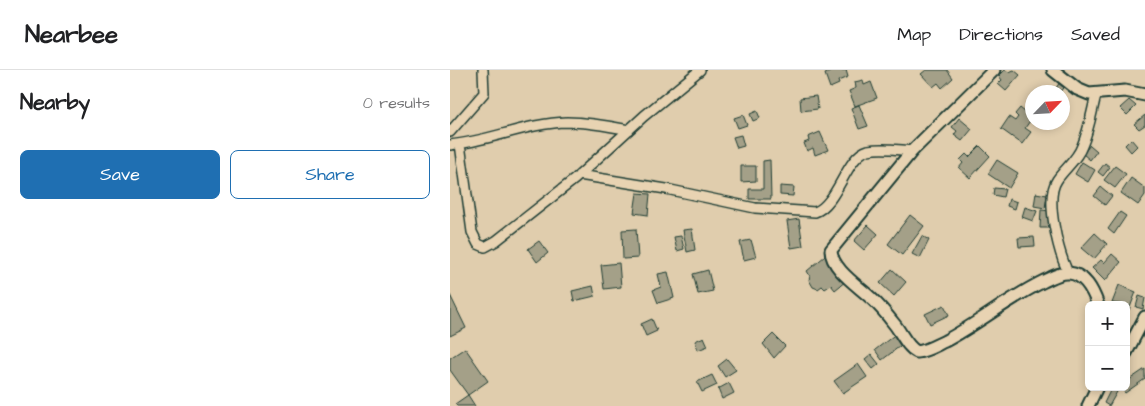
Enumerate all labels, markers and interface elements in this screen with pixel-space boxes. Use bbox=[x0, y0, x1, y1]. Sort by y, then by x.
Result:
text: Nearbee bbox=[25, 18, 118, 52]
text: Map bbox=[897, 22, 931, 47]
text: Directions bbox=[959, 22, 1043, 47]
text: Saved bbox=[1071, 22, 1120, 47]
north arrow bbox=[1025, 85, 1070, 130]
text: Nearby bbox=[20, 88, 90, 117]
text: 0 results bbox=[363, 92, 430, 114]
button: Save bbox=[20, 150, 220, 199]
button: Share bbox=[230, 150, 430, 199]
map controls bbox=[1085, 301, 1130, 391]
button: + bbox=[1085, 301, 1130, 346]
button: − bbox=[1085, 346, 1130, 391]

